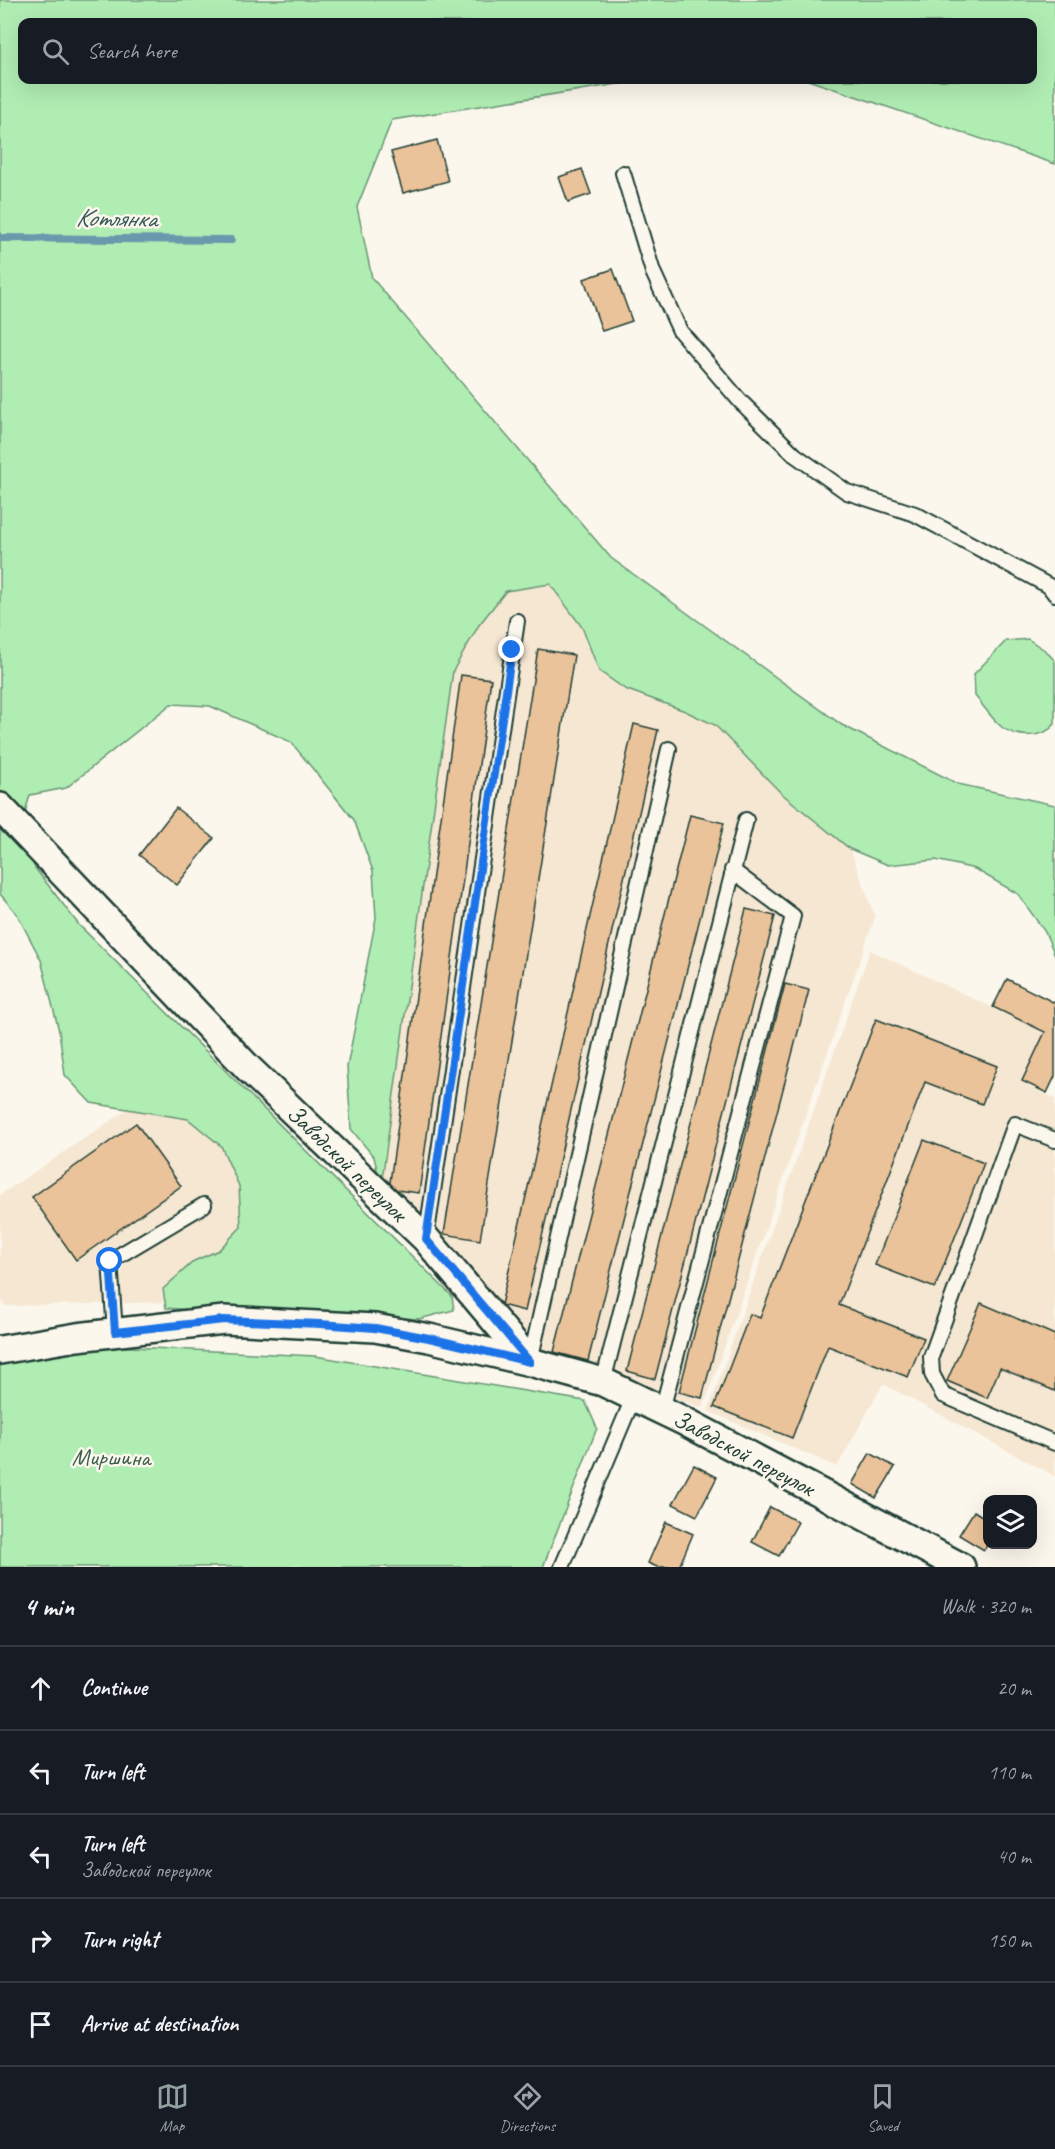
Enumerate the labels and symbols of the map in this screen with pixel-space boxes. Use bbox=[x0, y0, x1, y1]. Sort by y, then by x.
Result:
water label: Котлянка bbox=[75, 201, 160, 235]
route end bbox=[498, 636, 524, 662]
street label: Заводской переулок bbox=[281, 1098, 415, 1229]
route start bbox=[96, 1247, 122, 1273]
street label: Заводской переулок bbox=[668, 1403, 822, 1504]
park label: Миршина bbox=[72, 1442, 152, 1472]

